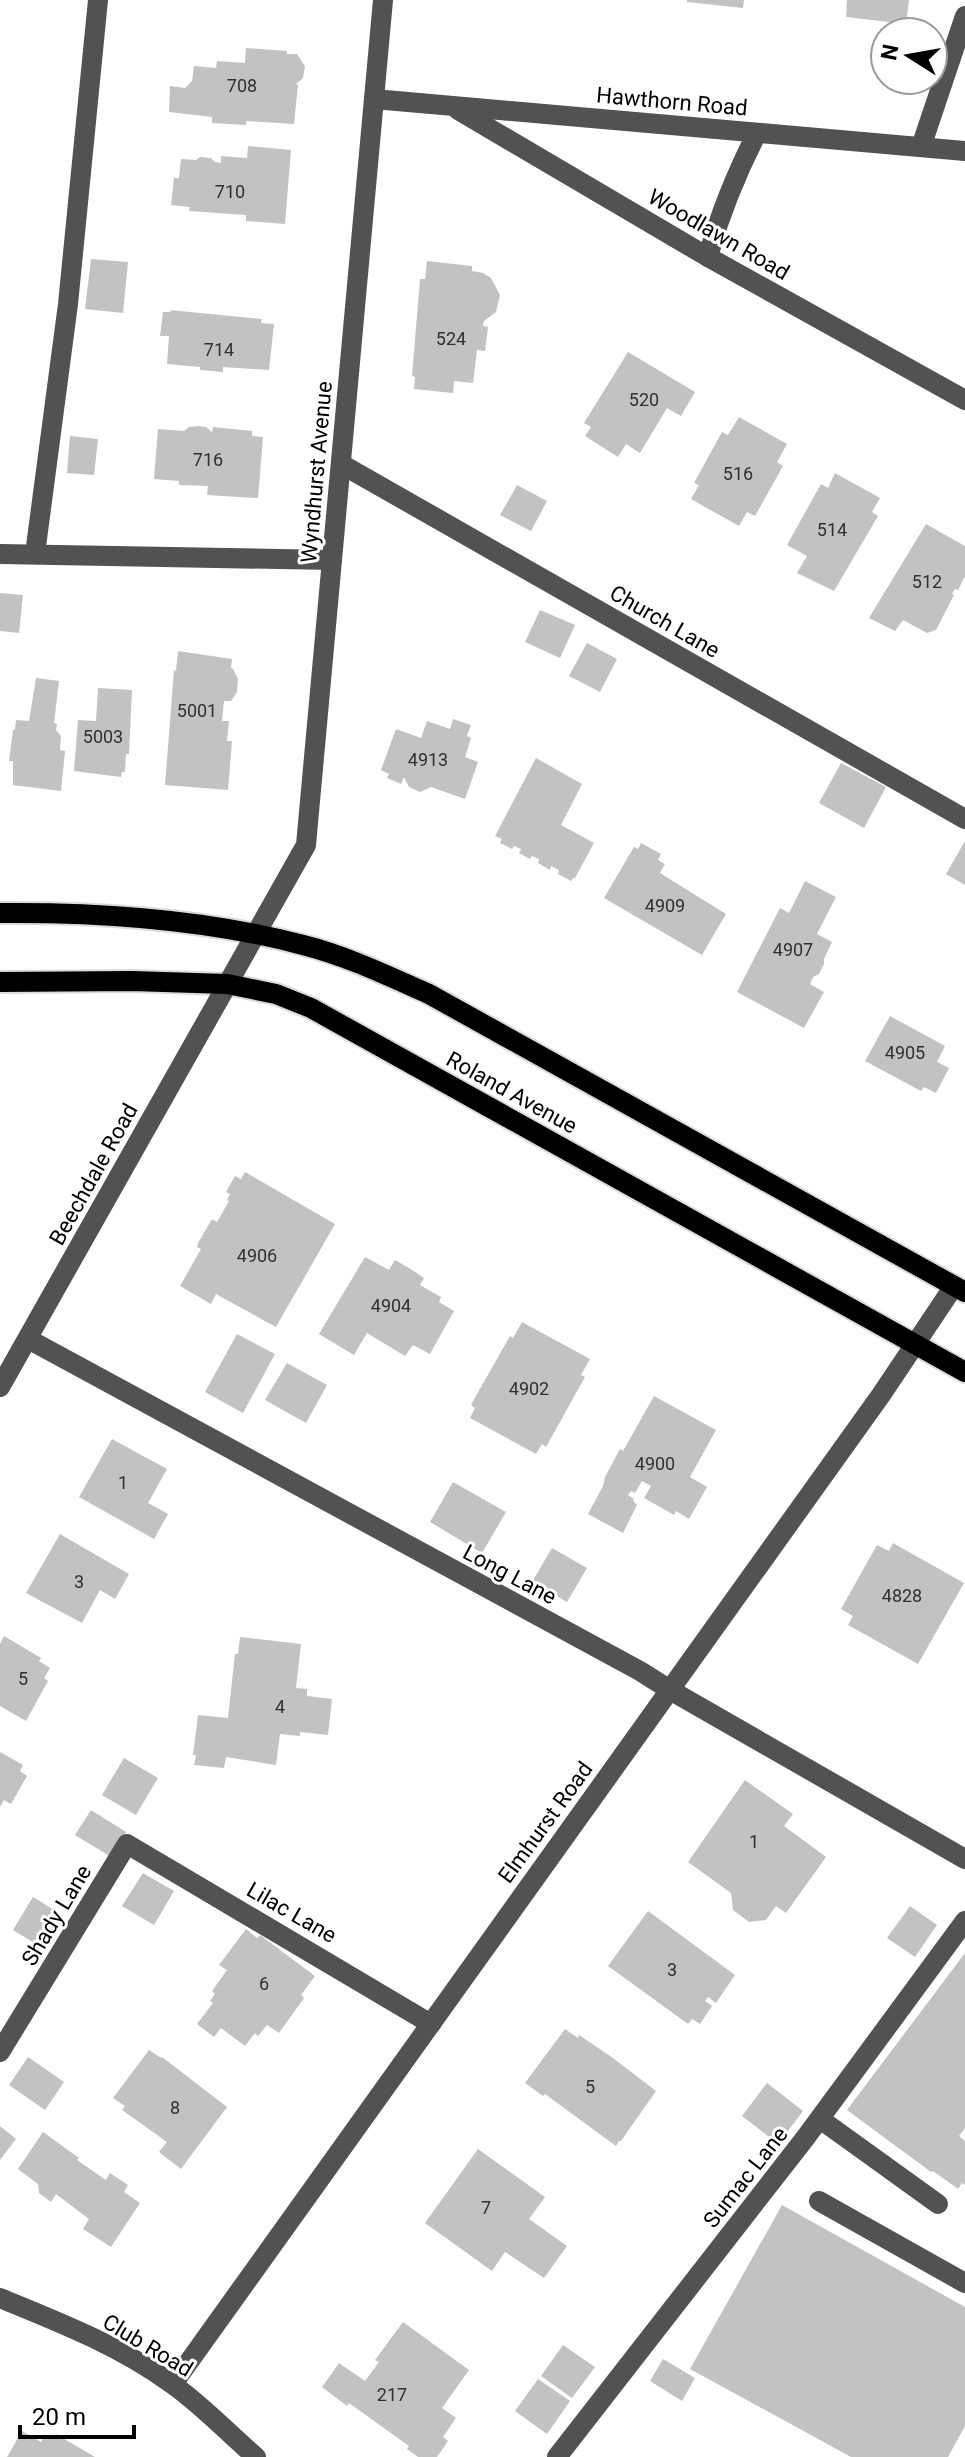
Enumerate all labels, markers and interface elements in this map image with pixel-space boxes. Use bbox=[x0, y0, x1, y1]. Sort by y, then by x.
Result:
north arrow bbox=[869, 16, 949, 96]
text: N bbox=[876, 42, 904, 62]
house number: 708 bbox=[227, 75, 257, 96]
street label: Hawthorn Road bbox=[595, 82, 749, 121]
house number: 710 bbox=[215, 181, 245, 202]
street label: Woodlawn Road bbox=[644, 184, 794, 285]
house number: 524 bbox=[436, 328, 466, 349]
house number: 714 bbox=[204, 339, 234, 360]
street label: Wyndhurst Avenue bbox=[296, 380, 337, 564]
house number: 520 bbox=[629, 389, 659, 410]
house number: 716 bbox=[193, 449, 223, 470]
house number: 516 bbox=[723, 463, 753, 484]
house number: 514 bbox=[817, 519, 847, 540]
house number: 512 bbox=[912, 571, 942, 592]
street label: Church Lane bbox=[605, 580, 724, 663]
house number: 5001 bbox=[177, 700, 217, 721]
house number: 5003 bbox=[83, 726, 123, 747]
house number: 4913 bbox=[408, 749, 448, 770]
house number: 4909 bbox=[645, 895, 685, 916]
house number: 4907 bbox=[773, 939, 813, 960]
house number: 4905 bbox=[885, 1042, 925, 1063]
street label: Roland Avenue bbox=[442, 1046, 581, 1139]
street label: Beechdale Road bbox=[44, 1099, 143, 1249]
house number: 4906 bbox=[237, 1245, 277, 1266]
house number: 4904 bbox=[371, 1295, 411, 1316]
house number: 4902 bbox=[509, 1378, 549, 1399]
house number: 4900 bbox=[635, 1453, 675, 1474]
house number: 1 bbox=[118, 1472, 128, 1493]
street label: Long Lane bbox=[459, 1539, 561, 1609]
house number: 3 bbox=[74, 1571, 84, 1592]
house number: 4828 bbox=[882, 1585, 922, 1606]
house number: 5 bbox=[18, 1668, 28, 1689]
house number: 4 bbox=[275, 1696, 285, 1717]
street label: Elmhurst Road bbox=[493, 1757, 598, 1888]
house number: 1 bbox=[749, 1831, 759, 1852]
street label: Shady Lane bbox=[17, 1860, 96, 1970]
street label: Lilac Lane bbox=[243, 1877, 341, 1948]
house number: 3 bbox=[667, 1959, 677, 1980]
house number: 6 bbox=[259, 1973, 269, 1994]
house number: 5 bbox=[585, 2076, 595, 2097]
house number: 8 bbox=[170, 2097, 180, 2118]
street label: Sumac Lane bbox=[698, 2122, 793, 2233]
house number: 7 bbox=[481, 2197, 491, 2218]
street label: Club Road bbox=[98, 2309, 197, 2382]
house number: 217 bbox=[377, 2384, 407, 2405]
scale bar bbox=[20, 2389, 134, 2439]
text: 20 m bbox=[32, 2403, 86, 2431]

